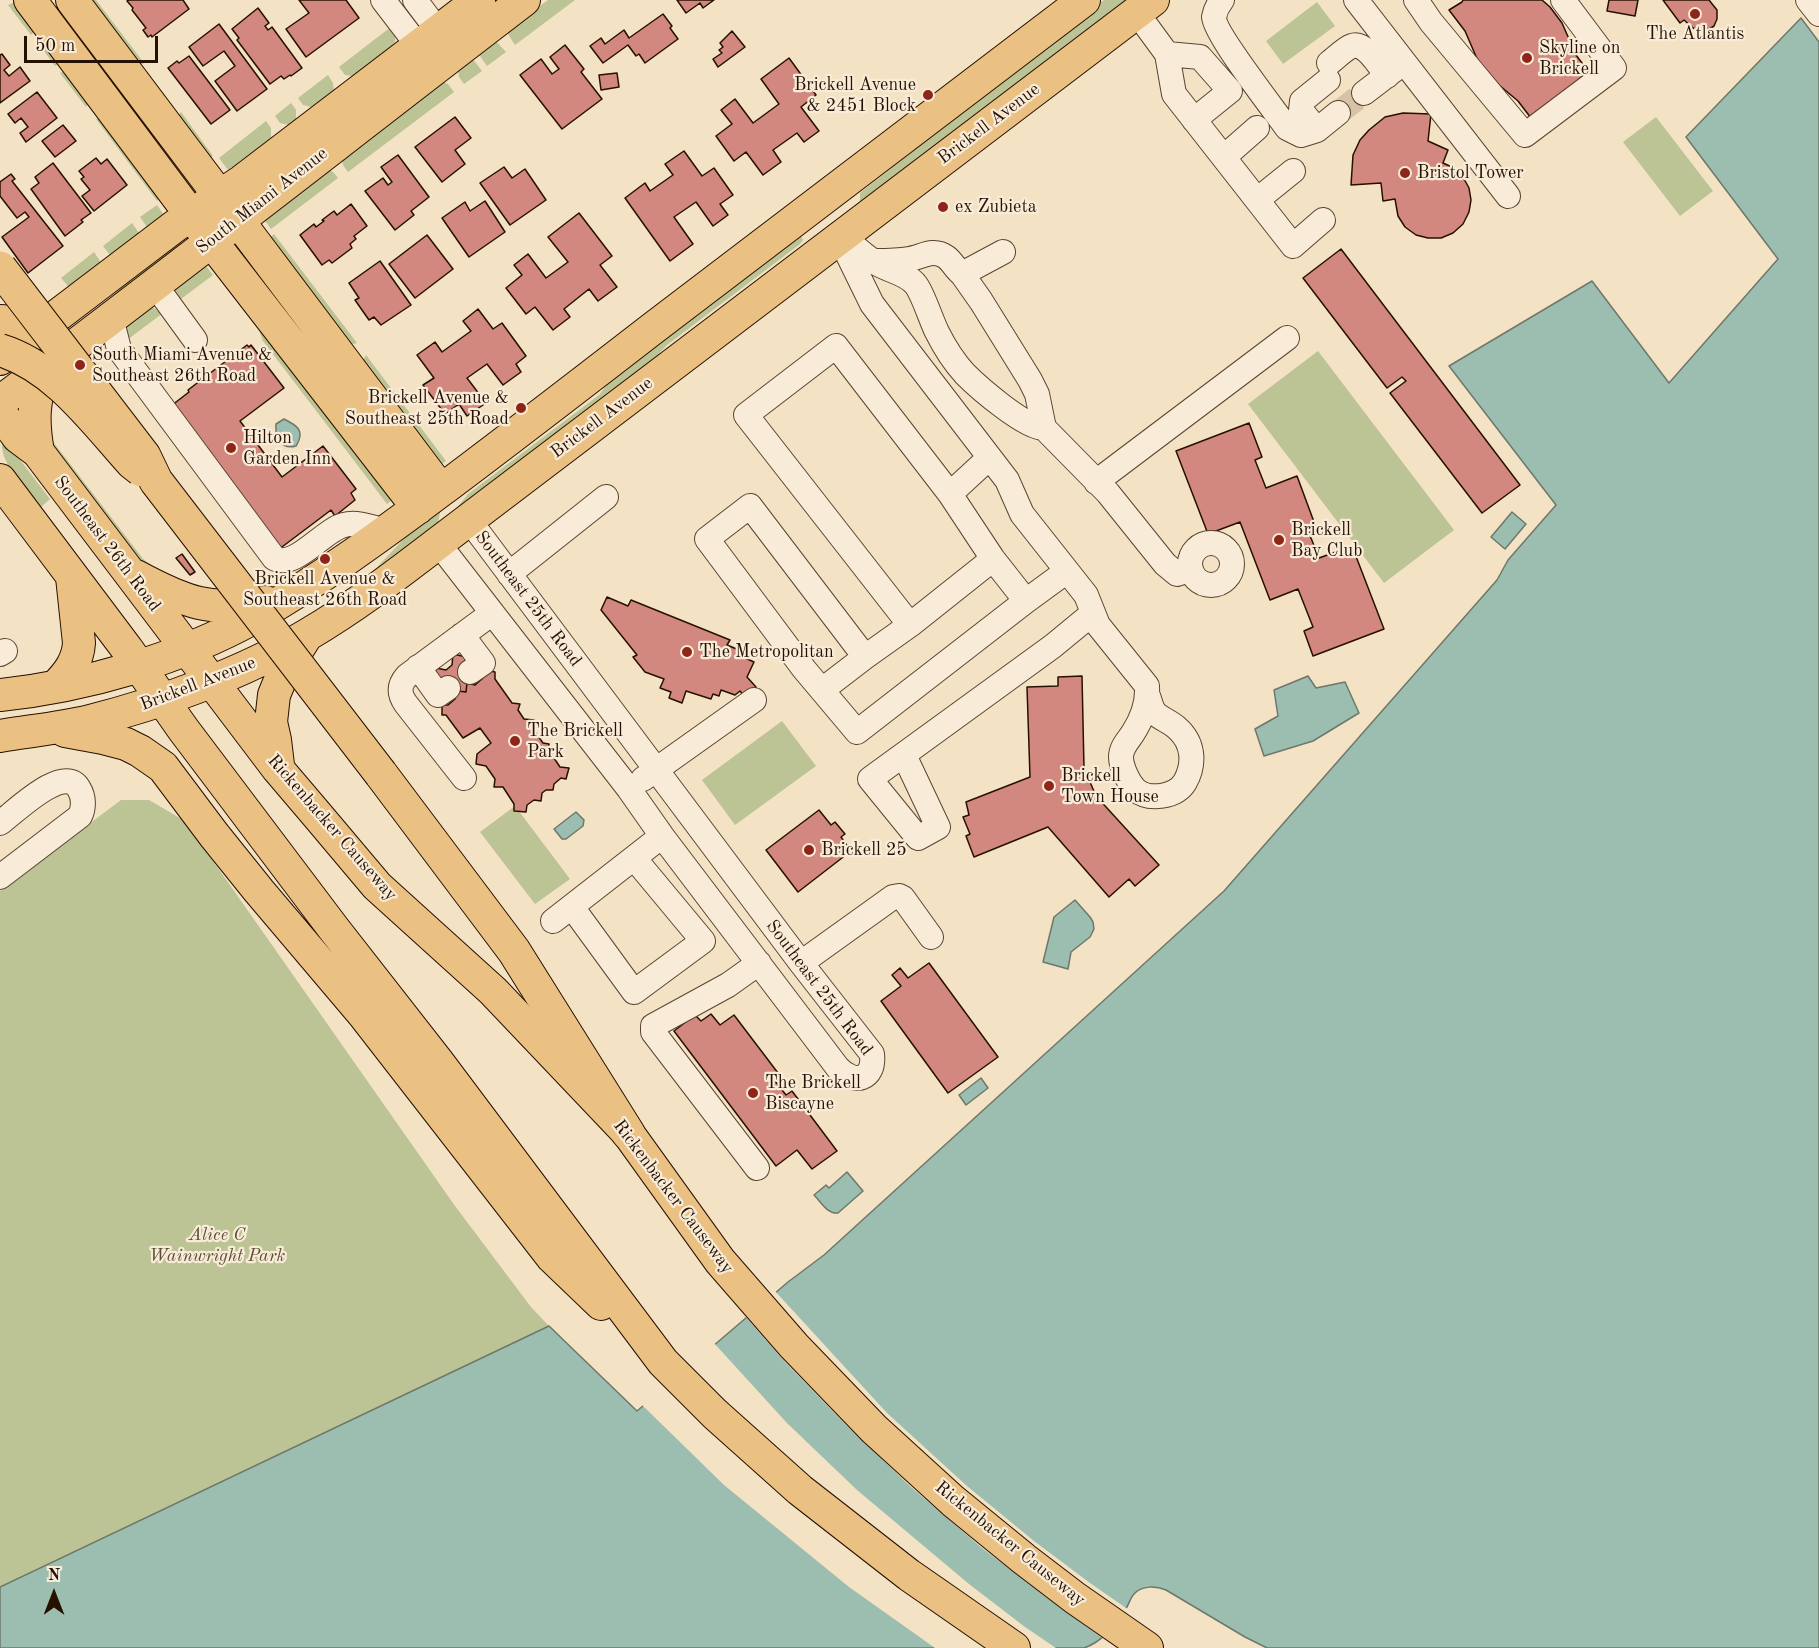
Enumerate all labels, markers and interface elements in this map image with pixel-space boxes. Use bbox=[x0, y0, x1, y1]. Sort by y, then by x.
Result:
marker: The Atlantis bbox=[1688, 7, 1702, 21]
place label: The Atlantis bbox=[1646, 23, 1744, 45]
scale bar bbox=[27, 24, 160, 62]
text: 50 m bbox=[35, 37, 75, 55]
place label: Skyline on Brickell bbox=[1539, 37, 1620, 80]
marker: Skyline on Brickell bbox=[1520, 51, 1534, 65]
place label: Brickell Avenue & 2451 Block bbox=[794, 74, 916, 116]
street label: Brickell Avenue bbox=[934, 79, 1044, 169]
marker: Brickell Avenue & 2451 Block bbox=[921, 88, 935, 102]
street label: South Miami Avenue bbox=[192, 143, 332, 259]
place label: Bristol Tower bbox=[1417, 162, 1524, 184]
marker: Bristol Tower bbox=[1398, 166, 1412, 180]
place label: ex Zubieta bbox=[955, 196, 1037, 218]
marker: ex Zubieta bbox=[936, 200, 950, 214]
place label: South Miami Avenue & Southeast 26th Road bbox=[92, 344, 272, 386]
marker: South Miami Avenue & Southeast 26th Road bbox=[73, 358, 87, 372]
street label: Brickell Avenue bbox=[547, 373, 657, 463]
place label: Brickell Avenue & Southeast 25th Road bbox=[345, 387, 509, 430]
marker: Brickell Avenue & Southeast 25th Road bbox=[514, 401, 528, 415]
place label: Hilton Garden Inn bbox=[243, 427, 331, 470]
marker: Hilton Garden Inn bbox=[224, 441, 238, 455]
street label: Southeast 26th Road bbox=[49, 472, 165, 616]
place label: Brickell Bay Club bbox=[1291, 519, 1362, 562]
street label: Southeast 25th Road bbox=[470, 527, 586, 671]
marker: Brickell Bay Club bbox=[1272, 533, 1286, 547]
marker: Brickell Avenue & Southeast 26th Road bbox=[318, 552, 332, 566]
place label: Brickell Avenue & Southeast 26th Road bbox=[243, 568, 407, 610]
place label: The Metropolitan bbox=[699, 641, 834, 663]
marker: The Metropolitan bbox=[680, 645, 694, 659]
street label: Brickell Avenue bbox=[137, 652, 259, 716]
place label: The Brickell Park bbox=[527, 720, 623, 762]
marker: The Brickell Park bbox=[508, 734, 522, 748]
street label: Rickenbacker Causeway bbox=[262, 750, 402, 906]
place label: Brickell Town House bbox=[1061, 765, 1159, 808]
marker: Brickell Town House bbox=[1042, 779, 1056, 793]
place label: Brickell 25 bbox=[821, 839, 907, 861]
marker: Brickell 25 bbox=[802, 843, 816, 857]
street label: Southeast 25th Road bbox=[761, 916, 877, 1060]
place label: The Brickell Biscayne bbox=[765, 1072, 861, 1114]
marker: The Brickell Biscayne bbox=[746, 1086, 760, 1100]
street label: Rickenbacker Causeway bbox=[608, 1116, 738, 1278]
park label: Alice C Wainwright Park bbox=[149, 1224, 285, 1266]
street label: Rickenbacker Causeway bbox=[930, 1477, 1090, 1611]
north arrow bbox=[24, 1564, 84, 1624]
text: N bbox=[48, 1568, 60, 1584]

